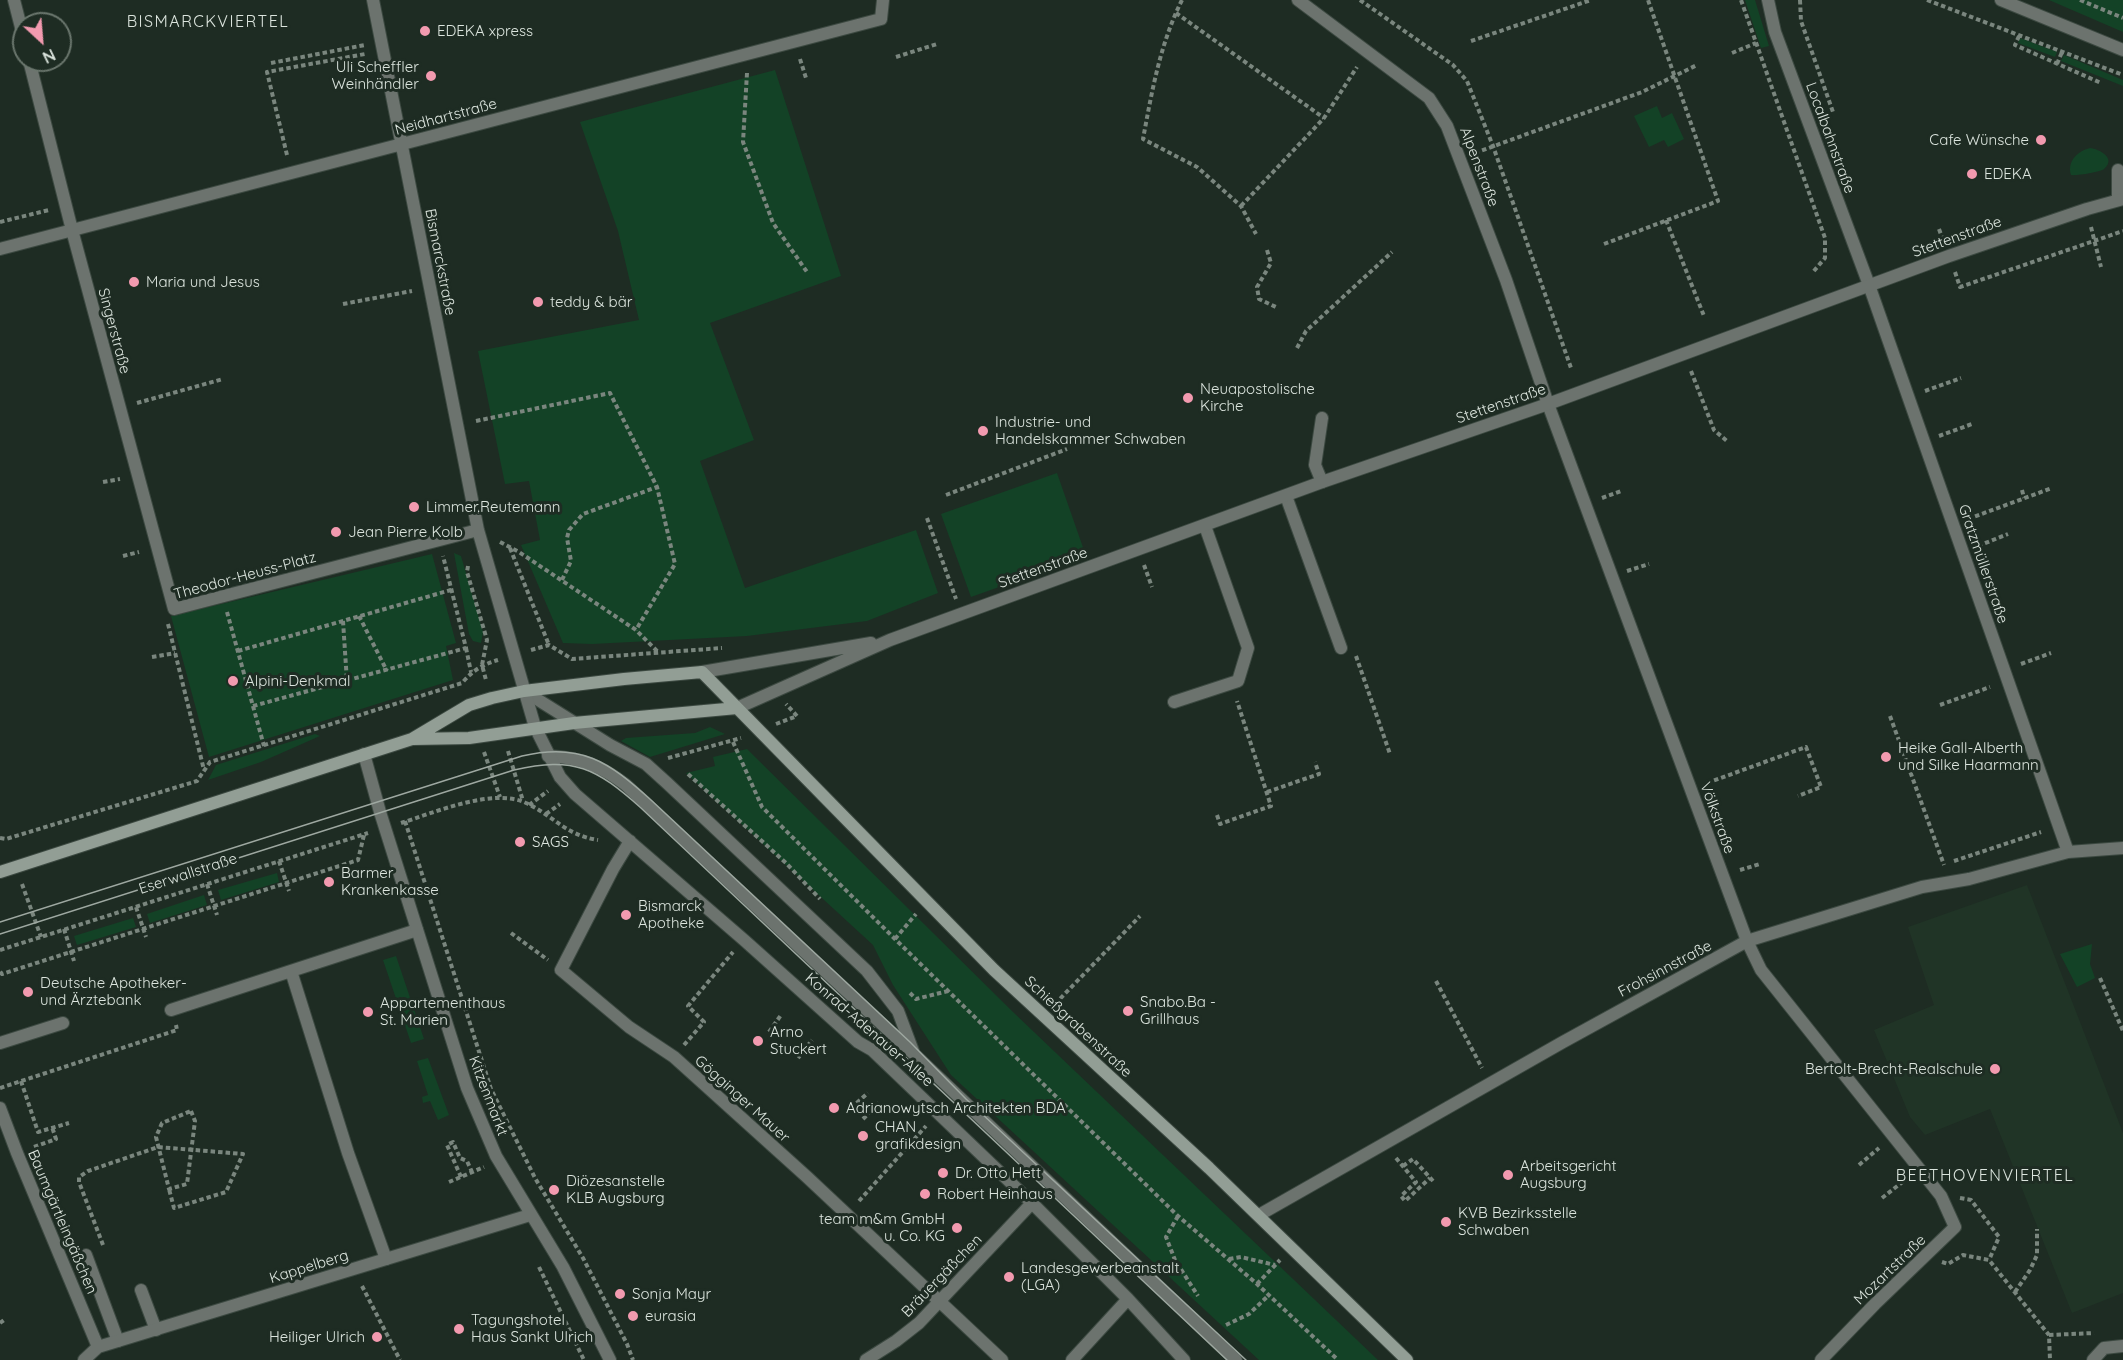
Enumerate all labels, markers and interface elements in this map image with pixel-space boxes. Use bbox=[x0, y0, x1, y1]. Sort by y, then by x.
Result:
north arrow bbox=[12, 12, 72, 72]
district label: BISMARCKVIERTEL bbox=[127, 12, 289, 32]
place label: EDEKA xpress bbox=[437, 22, 533, 40]
marker: EDEKA xpress bbox=[418, 24, 432, 38]
text: N bbox=[39, 45, 59, 68]
place label: Uli Scheffler Weinhändler bbox=[331, 58, 419, 93]
marker: Uli Scheffler Weinhändler bbox=[424, 69, 438, 83]
street label: Localbahnstraße bbox=[1802, 80, 1858, 196]
street label: Neidhartstraße bbox=[393, 95, 499, 139]
street label: Alpenstraße bbox=[1456, 125, 1502, 209]
place label: Cafe Wünsche bbox=[1929, 131, 2029, 149]
marker: Cafe Wünsche bbox=[2034, 133, 2048, 147]
place label: EDEKA bbox=[1984, 165, 2032, 183]
marker: EDEKA bbox=[1965, 167, 1979, 181]
street label: Bismarckstraße bbox=[421, 207, 459, 317]
street label: Stettenstraße bbox=[1910, 213, 2004, 261]
place label: Maria und Jesus bbox=[146, 273, 260, 291]
marker: Maria und Jesus bbox=[127, 275, 141, 289]
street label: Singerstraße bbox=[94, 286, 134, 376]
place label: teddy & bär bbox=[550, 293, 633, 311]
marker: teddy & bär bbox=[531, 295, 545, 309]
place label: Neuapostolische Kirche bbox=[1200, 380, 1315, 415]
street label: Stettenstraße bbox=[1454, 380, 1548, 428]
marker: Neuapostolische Kirche bbox=[1181, 391, 1195, 405]
place label: Industrie- und Handelskammer Schwaben bbox=[995, 413, 1186, 448]
marker: Industrie- und Handelskammer Schwaben bbox=[976, 424, 990, 438]
place label: Limmer.Reutemann bbox=[426, 498, 561, 516]
marker: Limmer.Reutemann bbox=[407, 500, 421, 514]
street label: Gratzmüllerstraße bbox=[1954, 502, 2012, 626]
place label: Jean Pierre Kolb bbox=[348, 523, 463, 541]
marker: Jean Pierre Kolb bbox=[329, 525, 343, 539]
street label: Stettenstraße bbox=[996, 544, 1090, 592]
street label: Theodor-Heuss-Platz bbox=[172, 548, 318, 604]
place label: Alpini-Denkmal bbox=[245, 672, 350, 690]
marker: Alpini-Denkmal bbox=[226, 674, 240, 688]
place label: Heike Gall-Alberth und Silke Haarmann bbox=[1898, 739, 2039, 774]
marker: Heike Gall-Alberth und Silke Haarmann bbox=[1879, 750, 1893, 764]
street label: Völkstraße bbox=[1696, 780, 1738, 856]
place label: SAGS bbox=[532, 833, 569, 851]
marker: SAGS bbox=[513, 835, 527, 849]
street label: Eserwallstraße bbox=[137, 850, 239, 898]
place label: Barmer Krankenkasse bbox=[341, 864, 439, 899]
marker: Barmer Krankenkasse bbox=[322, 875, 336, 889]
place label: Bismarck Apotheke bbox=[638, 897, 704, 932]
marker: Bismarck Apotheke bbox=[619, 908, 633, 922]
street label: Frohsinnstraße bbox=[1615, 937, 1715, 1001]
street label: Konrad-Adenauer-Allee bbox=[801, 969, 937, 1091]
street label: Schießgrabenstraße bbox=[1021, 973, 1135, 1081]
place label: Deutsche Apotheker- und Ärztebank bbox=[40, 974, 187, 1009]
marker: Deutsche Apotheker- und Ärztebank bbox=[21, 985, 35, 999]
place label: Snabo.Ba - Grillhaus bbox=[1140, 993, 1216, 1028]
place label: Appartementhaus St. Marien bbox=[380, 994, 505, 1029]
marker: Snabo.Ba - Grillhaus bbox=[1121, 1004, 1135, 1018]
marker: Appartementhaus St. Marien bbox=[361, 1005, 375, 1019]
place label: Arno Stuckert bbox=[770, 1023, 827, 1058]
marker: Arno Stuckert bbox=[751, 1034, 765, 1048]
street label: Gögginger Mauer bbox=[691, 1052, 793, 1146]
street label: Kitzenmarkt bbox=[465, 1053, 511, 1139]
place label: Bertolt-Brecht-Realschule bbox=[1805, 1060, 1983, 1078]
marker: Bertolt-Brecht-Realschule bbox=[1988, 1062, 2002, 1076]
place label: Adrianowytsch Architekten BDA bbox=[846, 1099, 1066, 1117]
marker: Adrianowytsch Architekten BDA bbox=[827, 1101, 841, 1115]
place label: CHAN grafikdesign bbox=[875, 1118, 961, 1153]
marker: CHAN grafikdesign bbox=[856, 1129, 870, 1143]
street label: Baumgärtleingäßchen bbox=[23, 1147, 101, 1297]
place label: Arbeitsgericht Augsburg bbox=[1520, 1157, 1617, 1192]
place label: Dr. Otto Hett bbox=[955, 1164, 1041, 1182]
marker: Dr. Otto Hett bbox=[936, 1166, 950, 1180]
district label: BEETHOVENVIERTEL bbox=[1896, 1166, 2074, 1186]
marker: Arbeitsgericht Augsburg bbox=[1501, 1168, 1515, 1182]
place label: Diözesanstelle KLB Augsburg bbox=[566, 1172, 665, 1207]
marker: Diözesanstelle KLB Augsburg bbox=[547, 1183, 561, 1197]
place label: Robert Heinhaus bbox=[937, 1185, 1053, 1203]
marker: Robert Heinhaus bbox=[918, 1187, 932, 1201]
place label: KVB Bezirksstelle Schwaben bbox=[1458, 1204, 1577, 1239]
place label: team m&m GmbH u. Co. KG bbox=[819, 1210, 945, 1245]
marker: KVB Bezirksstelle Schwaben bbox=[1439, 1215, 1453, 1229]
marker: team m&m GmbH u. Co. KG bbox=[950, 1221, 964, 1235]
street label: Bräuergäßchen bbox=[898, 1231, 986, 1321]
street label: Mozartstraße bbox=[1850, 1231, 1930, 1309]
street label: Kappelberg bbox=[267, 1246, 351, 1288]
place label: Landesgewerbeanstalt (LGA) bbox=[1021, 1259, 1179, 1294]
marker: Landesgewerbeanstalt (LGA) bbox=[1002, 1270, 1016, 1284]
place label: Sonja Mayr bbox=[632, 1285, 711, 1303]
marker: Sonja Mayr bbox=[613, 1287, 627, 1301]
place label: eurasia bbox=[645, 1307, 696, 1325]
marker: eurasia bbox=[626, 1309, 640, 1323]
place label: Tagungshotel Haus Sankt Ulrich bbox=[471, 1311, 593, 1346]
marker: Tagungshotel Haus Sankt Ulrich bbox=[452, 1322, 466, 1336]
place label: Heiliger Ulrich bbox=[269, 1328, 365, 1346]
marker: Heiliger Ulrich bbox=[370, 1330, 384, 1344]

